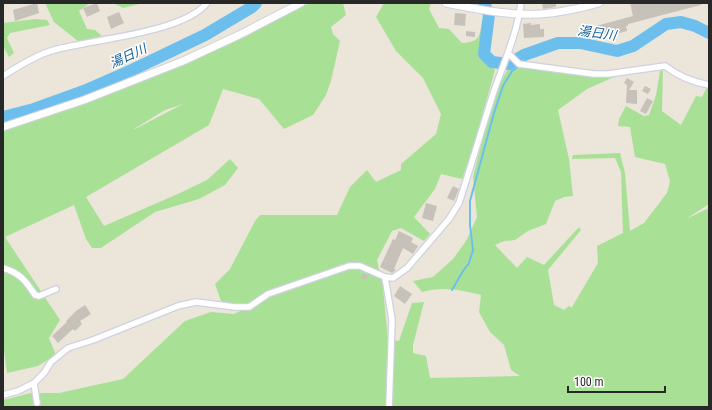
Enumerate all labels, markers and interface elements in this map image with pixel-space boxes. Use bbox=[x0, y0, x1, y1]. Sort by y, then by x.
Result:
water label: 湯日川 bbox=[577, 23, 619, 43]
water label: 湯日川 bbox=[107, 40, 151, 71]
scale bar bbox=[568, 368, 665, 394]
text: 100 m bbox=[574, 375, 604, 389]

